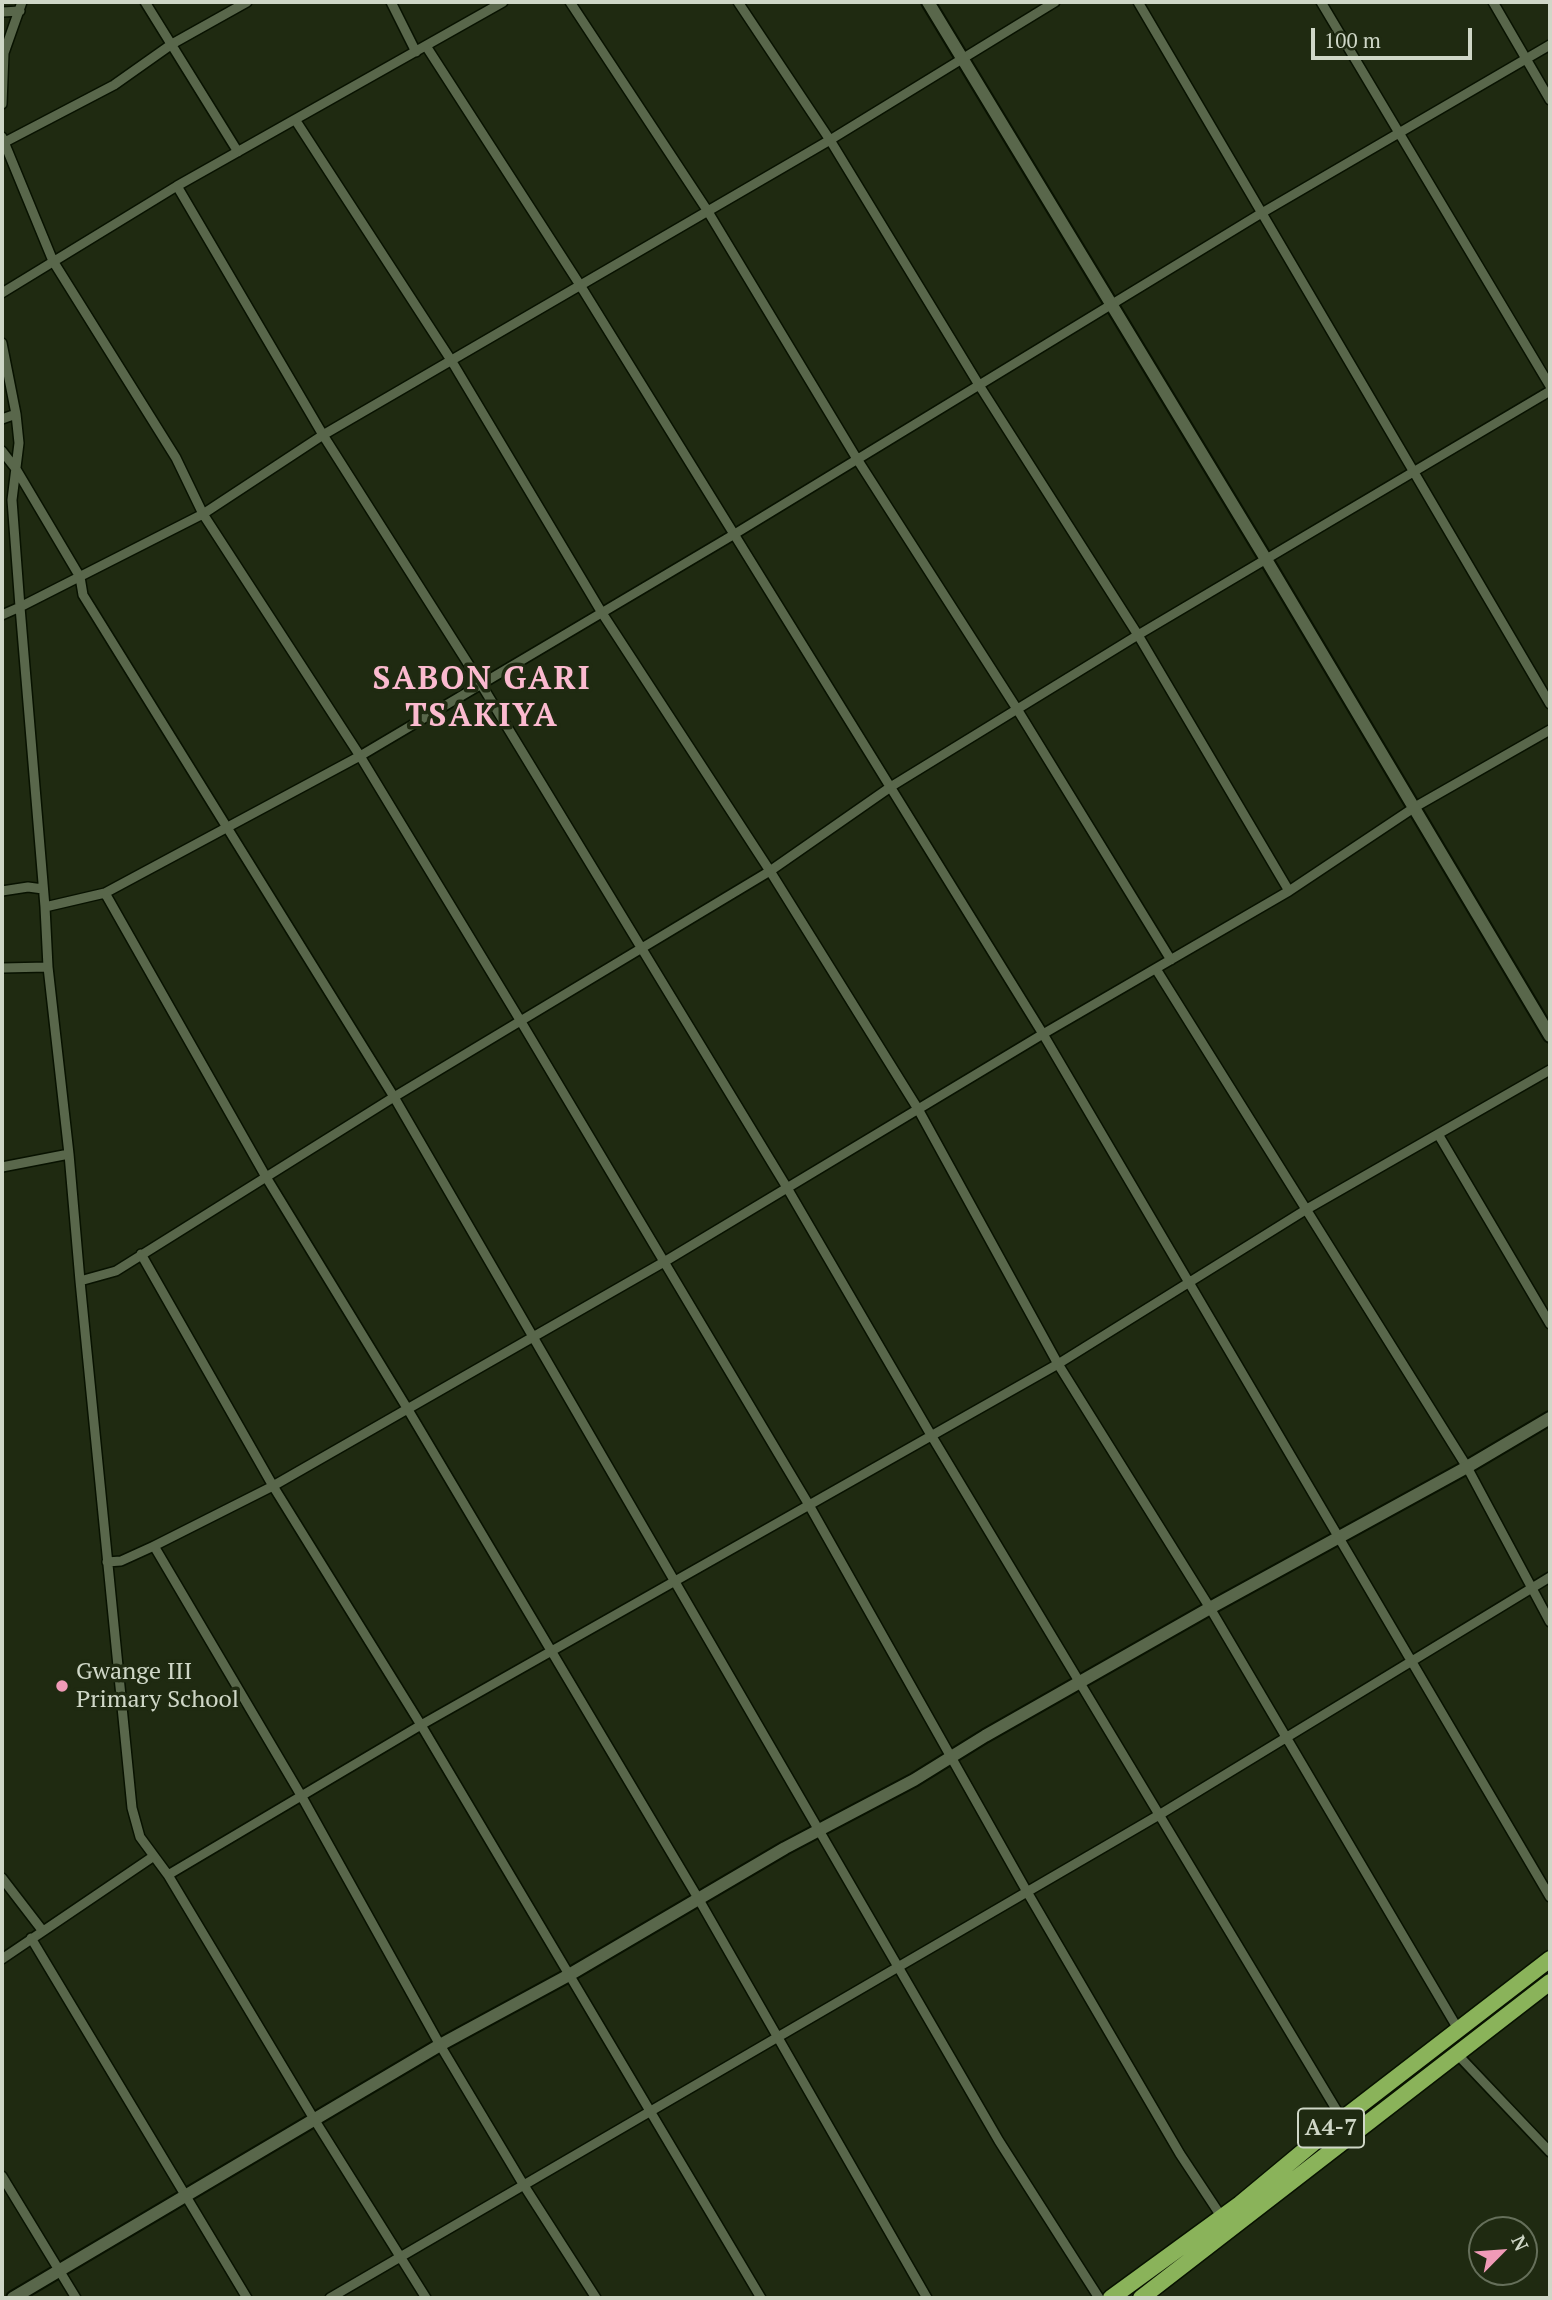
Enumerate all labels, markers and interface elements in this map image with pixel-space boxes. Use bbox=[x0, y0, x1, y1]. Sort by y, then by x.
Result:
scale bar bbox=[1314, 14, 1475, 58]
text: 100 m bbox=[1324, 26, 1381, 54]
district label: SABON GARI TSAKIYA bbox=[374, 661, 590, 736]
place label: Gwange III Primary School bbox=[76, 1658, 239, 1714]
marker: Gwange III Primary School bbox=[54, 1678, 70, 1694]
road number: A4-7 bbox=[1298, 2108, 1364, 2148]
north arrow bbox=[1468, 2216, 1538, 2286]
text: N bbox=[1506, 2231, 1535, 2255]

